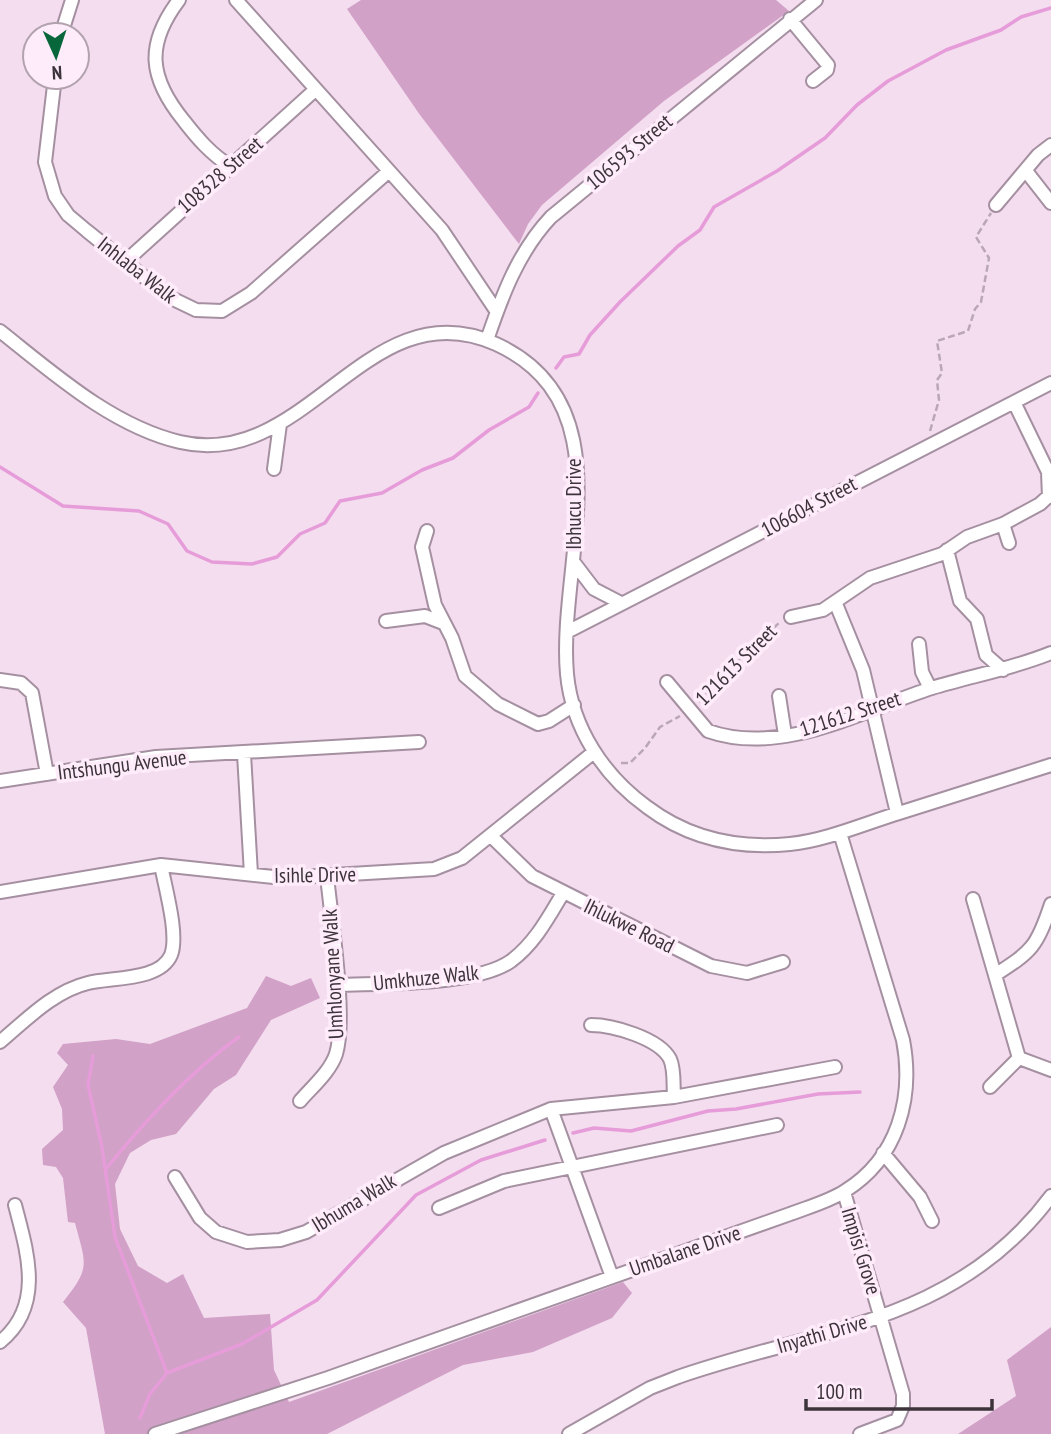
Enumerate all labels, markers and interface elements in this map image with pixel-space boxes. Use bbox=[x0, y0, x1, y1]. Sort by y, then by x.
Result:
north arrow bbox=[21, 21, 91, 91]
text: N bbox=[51, 61, 63, 85]
street label: 106593 Street bbox=[580, 108, 678, 196]
street label: 108328 Street bbox=[171, 130, 268, 219]
street label: Inhlaba Walk bbox=[92, 230, 182, 309]
street label: Ibhucu Drive bbox=[560, 458, 587, 550]
street label: 106604 Street bbox=[756, 470, 861, 543]
street label: 121613 Street bbox=[689, 618, 782, 711]
street label: 121612 Street bbox=[796, 684, 904, 743]
street label: Intshungu Avenue bbox=[56, 743, 188, 786]
street label: Isihle Drive bbox=[274, 860, 356, 889]
street label: Ihlukwe Road bbox=[580, 892, 679, 959]
street label: Umhlonyane Walk bbox=[316, 908, 349, 1040]
street label: Umkhuze Walk bbox=[372, 959, 480, 996]
street label: Ibhuma Walk bbox=[307, 1167, 401, 1238]
street label: Impisi Grove bbox=[835, 1204, 888, 1298]
street label: Umbalane Drive bbox=[626, 1219, 744, 1282]
street label: Inyathi Drive bbox=[774, 1308, 870, 1359]
scale bar bbox=[806, 1368, 992, 1412]
text: 100 m bbox=[816, 1378, 862, 1405]

